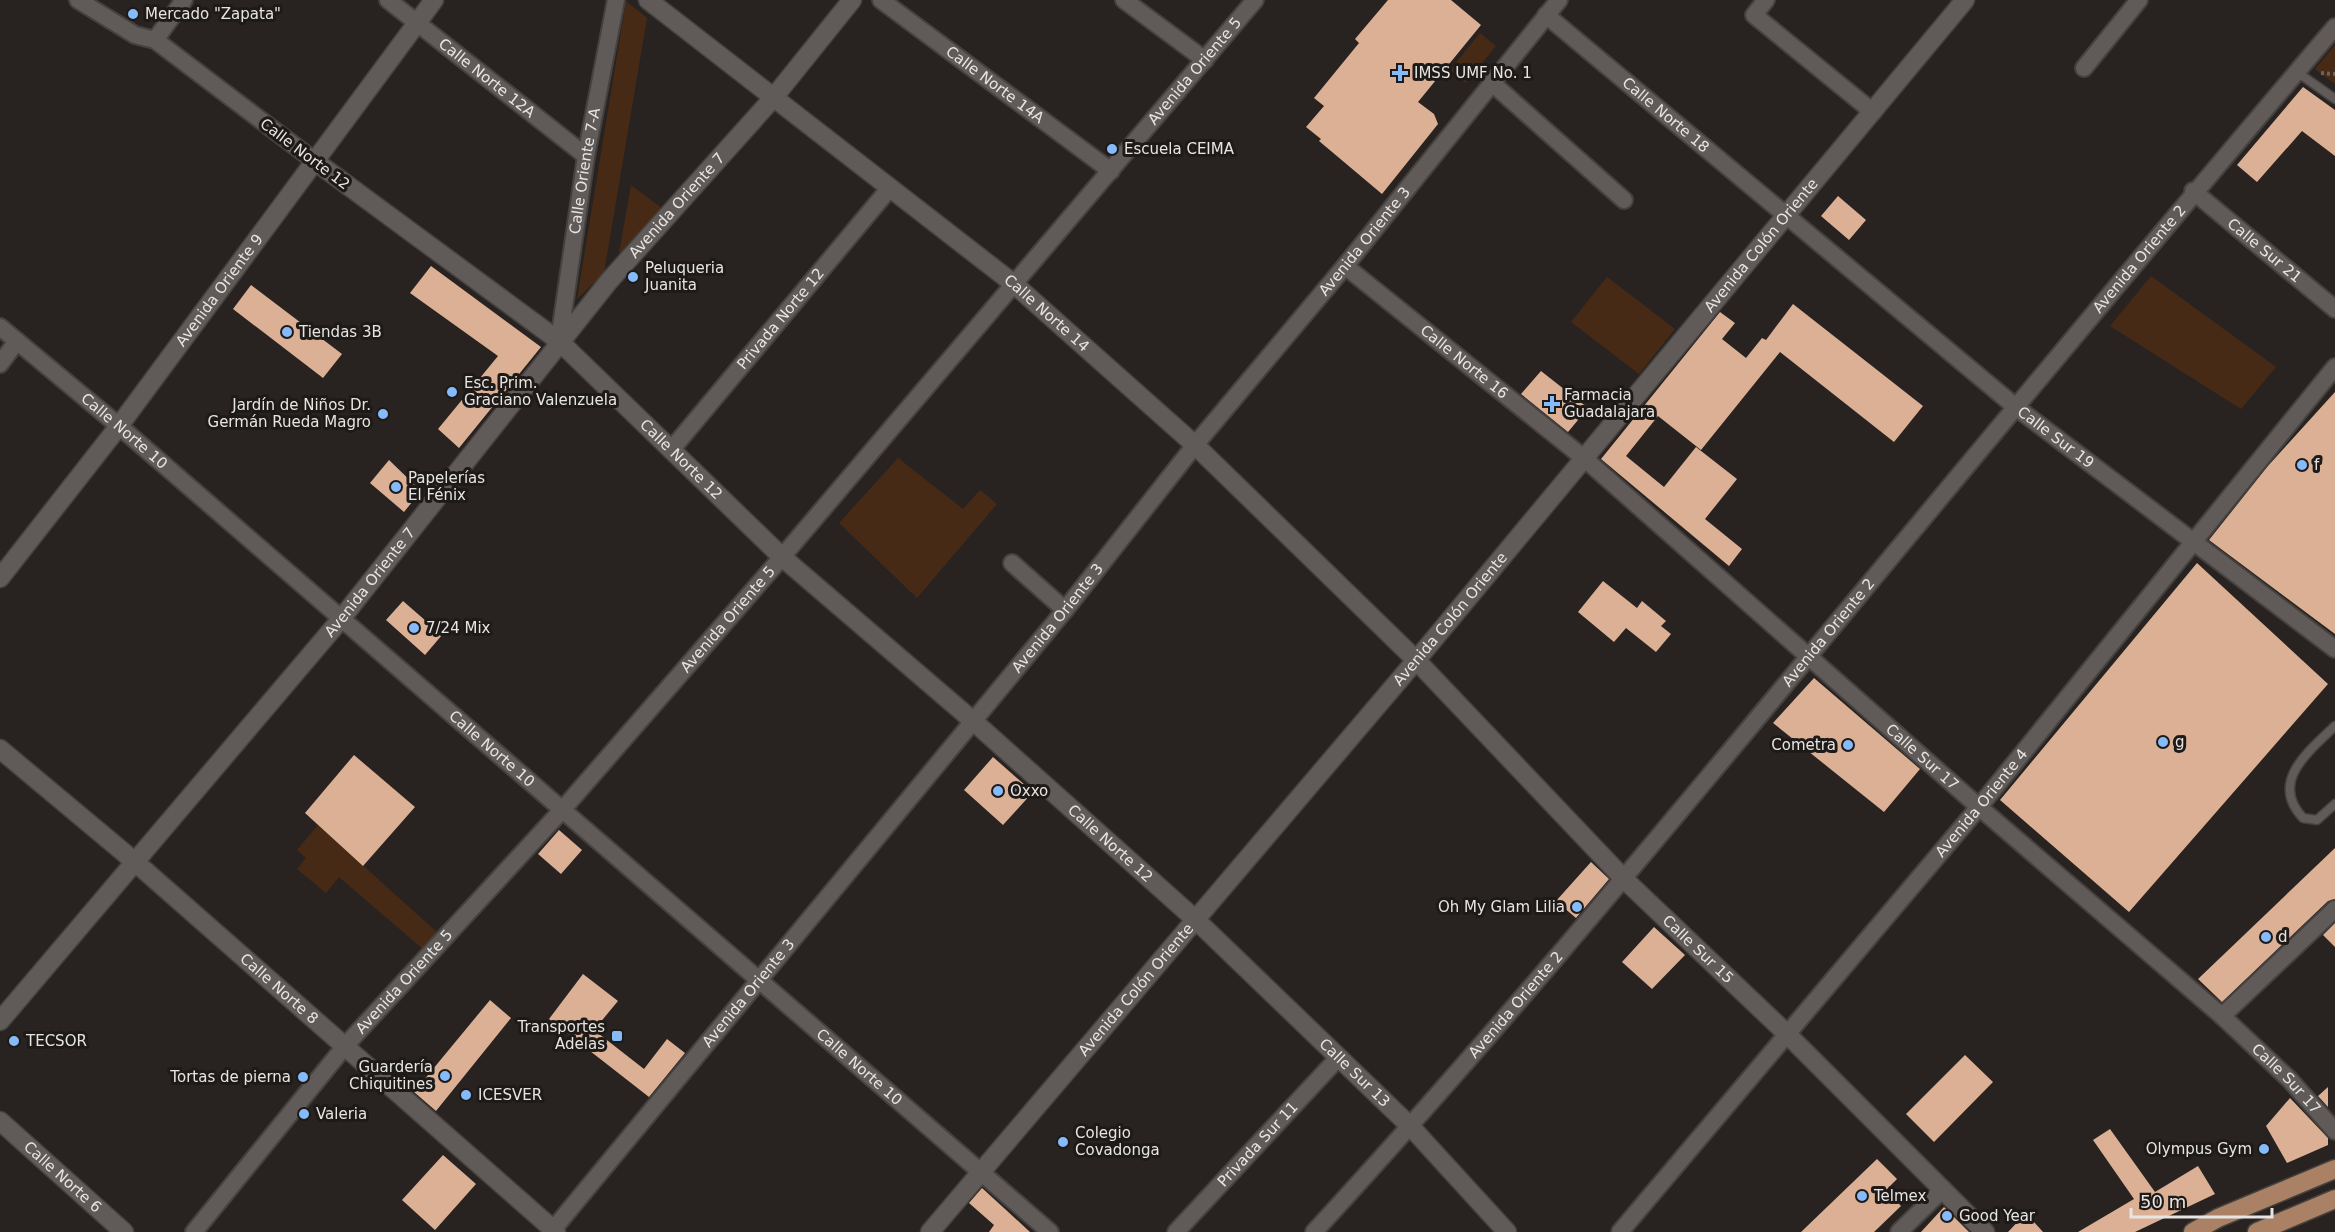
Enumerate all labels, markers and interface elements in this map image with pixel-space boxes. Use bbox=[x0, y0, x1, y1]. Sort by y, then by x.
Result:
place label: Mercado "Zapata" bbox=[145, 5, 281, 23]
marker: Mercado "Zapata" bbox=[126, 7, 140, 21]
street label: Avenida Oriente 5 bbox=[1144, 14, 1245, 128]
street label: Calle Norte 12A bbox=[435, 34, 539, 122]
street label: Calle Norte 14A bbox=[942, 42, 1048, 128]
marker: IMSS UMF No. 1 bbox=[1391, 64, 1409, 82]
place label: IMSS UMF No. 1 bbox=[1414, 64, 1532, 82]
street label: Calle Norte 18 bbox=[1619, 74, 1713, 156]
street label: Calle Oriente 7-A bbox=[566, 106, 604, 235]
street label: Calle Norte 12 bbox=[257, 114, 353, 194]
place label: Escuela CEIMA bbox=[1124, 140, 1235, 158]
marker: Escuela CEIMA bbox=[1105, 142, 1119, 156]
street label: Avenida Oriente 7 bbox=[625, 149, 729, 262]
street label: Avenida Colón Oriente bbox=[1700, 175, 1822, 316]
street label: Avenida Oriente 3 bbox=[1315, 183, 1414, 299]
street label: Avenida Oriente 2 bbox=[2089, 201, 2190, 317]
street label: Calle Sur 21 bbox=[2224, 214, 2305, 286]
street label: Avenida Oriente 9 bbox=[172, 230, 267, 350]
place label: Peluqueria Juanita bbox=[644, 259, 724, 294]
street label: Privada Norte 12 bbox=[733, 265, 828, 373]
marker: Peluqueria Juanita bbox=[626, 270, 640, 284]
street label: Calle Norte 14 bbox=[1001, 271, 1093, 356]
street label: Calle Norte 16 bbox=[1417, 321, 1512, 403]
place label: Tiendas 3B bbox=[298, 323, 382, 341]
marker: Tiendas 3B bbox=[280, 325, 294, 339]
place label: Esc. Prim. Graciano Valenzuela bbox=[464, 374, 617, 409]
marker: Esc. Prim. Graciano Valenzuela bbox=[445, 385, 459, 399]
place label: Farmacia Guadalajara bbox=[1564, 386, 1655, 421]
street label: Calle Norte 10 bbox=[77, 389, 171, 473]
place label: Jardín de Niños Dr. Germán Rueda Magro bbox=[208, 396, 371, 431]
marker: Farmacia Guadalajara bbox=[1545, 397, 1559, 411]
street label: Calle Sur 19 bbox=[2014, 403, 2097, 472]
marker: Jardín de Niños Dr. Germán Rueda Magro bbox=[376, 407, 390, 421]
street label: Calle Norte 12 bbox=[636, 415, 726, 503]
place label: f bbox=[2314, 456, 2320, 474]
marker: f bbox=[2295, 458, 2309, 472]
place label: Papelerías El Fénix bbox=[408, 469, 485, 504]
marker: Papelerías El Fénix bbox=[389, 480, 403, 494]
street label: Avenida Oriente 7 bbox=[321, 524, 419, 641]
street label: Avenida Colón Oriente bbox=[1389, 549, 1511, 689]
street label: Avenida Oriente 3 bbox=[1008, 560, 1107, 676]
street label: Avenida Oriente 5 bbox=[677, 562, 779, 676]
street label: Avenida Oriente 2 bbox=[1778, 575, 1878, 690]
place label: 7/24 Mix bbox=[426, 619, 491, 637]
marker: 7/24 Mix bbox=[407, 621, 421, 635]
street label: Calle Norte 10 bbox=[445, 707, 538, 791]
street label: Calle Sur 17 bbox=[1882, 720, 1962, 794]
place label: g bbox=[2175, 733, 2185, 751]
marker: g bbox=[2156, 735, 2170, 749]
place label: Cometra bbox=[1771, 736, 1836, 754]
marker: Cometra bbox=[1841, 738, 1855, 752]
street label: Avenida Oriente 4 bbox=[1932, 745, 2031, 861]
place label: Oxxo bbox=[1010, 782, 1048, 800]
marker: Oxxo bbox=[991, 784, 1005, 798]
street label: Calle Norte 12 bbox=[1064, 801, 1156, 886]
place label: Oh My Glam Lilia bbox=[1438, 898, 1565, 916]
marker: Oh My Glam Lilia bbox=[1570, 900, 1584, 914]
street label: Calle Sur 15 bbox=[1659, 911, 1737, 987]
street label: Avenida Colón Oriente bbox=[1075, 920, 1197, 1060]
street label: Avenida Oriente 5 bbox=[352, 926, 457, 1037]
place label: d bbox=[2278, 928, 2288, 946]
marker: d bbox=[2259, 930, 2273, 944]
street label: Avenida Oriente 3 bbox=[699, 935, 798, 1051]
street label: Avenida Oriente 2 bbox=[1465, 948, 1567, 1062]
street label: Calle Norte 8 bbox=[236, 950, 322, 1028]
place label: Transportes Adelas bbox=[517, 1018, 605, 1053]
street label: Calle Norte 10 bbox=[813, 1025, 906, 1109]
marker: Transportes Adelas bbox=[610, 1029, 624, 1043]
place label: TECSOR bbox=[25, 1032, 87, 1050]
marker: TECSOR bbox=[7, 1034, 21, 1048]
street label: Calle Sur 13 bbox=[1315, 1035, 1394, 1111]
street label: Calle Sur 17 bbox=[2248, 1040, 2325, 1117]
place label: Guardería Chiquitines bbox=[349, 1058, 433, 1093]
place label: Tortas de pierna bbox=[169, 1068, 291, 1086]
marker: Guardería Chiquitines bbox=[438, 1069, 452, 1083]
marker: Tortas de pierna bbox=[296, 1070, 310, 1084]
place label: ICESVER bbox=[478, 1086, 542, 1104]
marker: ICESVER bbox=[459, 1088, 473, 1102]
street label: Privada Sur 11 bbox=[1214, 1098, 1302, 1191]
place label: Valeria bbox=[316, 1105, 367, 1123]
marker: Valeria bbox=[297, 1107, 311, 1121]
place label: Colegio Covadonga bbox=[1075, 1124, 1160, 1159]
marker: Colegio Covadonga bbox=[1056, 1135, 1070, 1149]
street label: Calle Norte 6 bbox=[20, 1138, 105, 1216]
place label: Olympus Gym bbox=[2146, 1140, 2252, 1158]
marker: Olympus Gym bbox=[2257, 1142, 2271, 1156]
scale bar bbox=[2131, 1181, 2272, 1219]
place label: Telmex bbox=[1873, 1187, 1927, 1205]
marker: Telmex bbox=[1855, 1189, 1869, 1203]
text: 50 m bbox=[2140, 1191, 2186, 1212]
place label: Good Year bbox=[1959, 1207, 2036, 1225]
marker: Good Year bbox=[1940, 1209, 1954, 1223]

